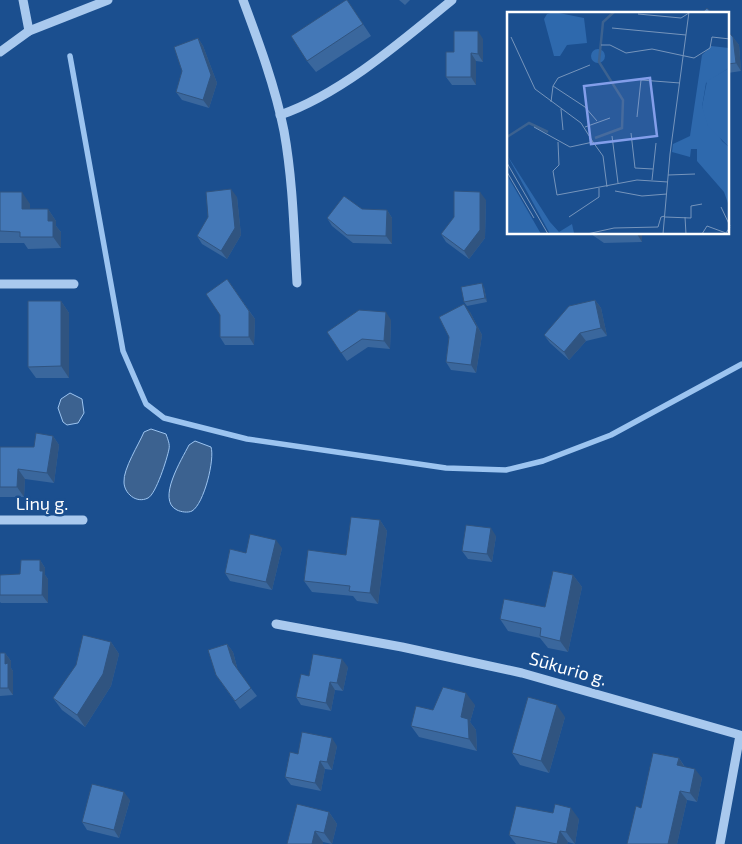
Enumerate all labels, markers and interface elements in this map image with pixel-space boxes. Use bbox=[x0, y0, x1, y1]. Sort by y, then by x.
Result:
inset map bbox=[507, 12, 730, 235]
street label: Linų g. bbox=[16, 492, 68, 514]
street label: Sūkurio g. bbox=[527, 646, 610, 690]

